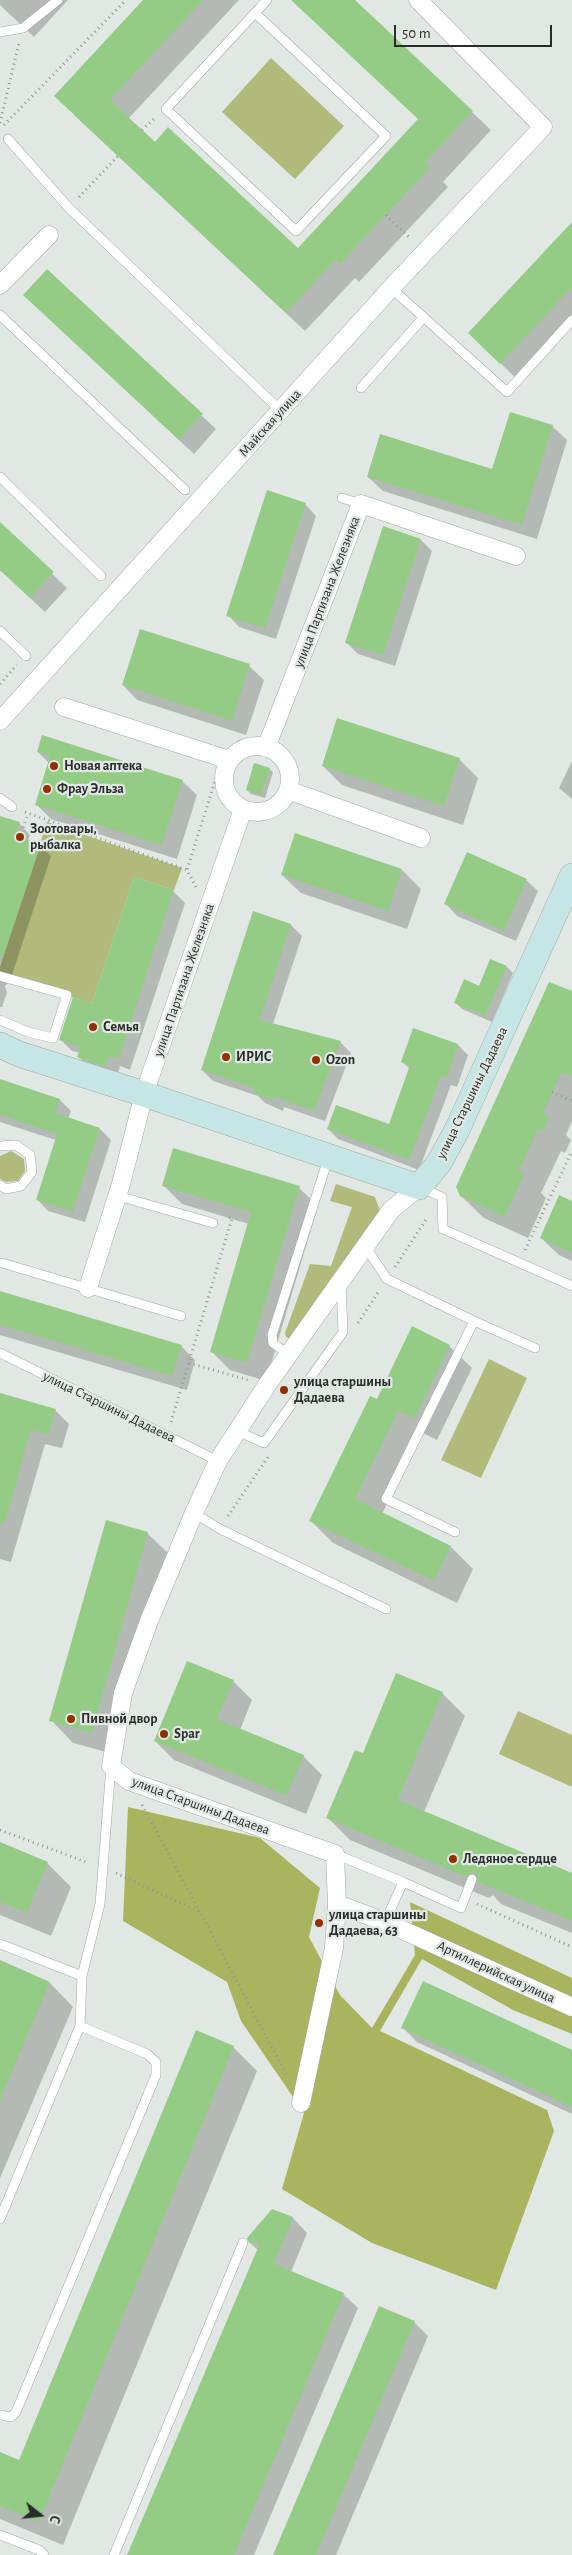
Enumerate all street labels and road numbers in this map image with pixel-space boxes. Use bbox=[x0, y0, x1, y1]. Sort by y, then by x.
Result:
street label: Майская улица bbox=[235, 386, 305, 460]
street label: улица Партизана Железняка bbox=[290, 514, 364, 670]
street label: улица Партизана Железняка bbox=[150, 901, 218, 1059]
street label: улица Старшины Дадаева bbox=[433, 1024, 511, 1162]
street label: улица Старшины Дадаева bbox=[40, 1368, 178, 1446]
street label: улица Старшины Дадаева bbox=[130, 1773, 272, 1839]
street label: Артиллерийская улица bbox=[434, 1937, 558, 2007]

